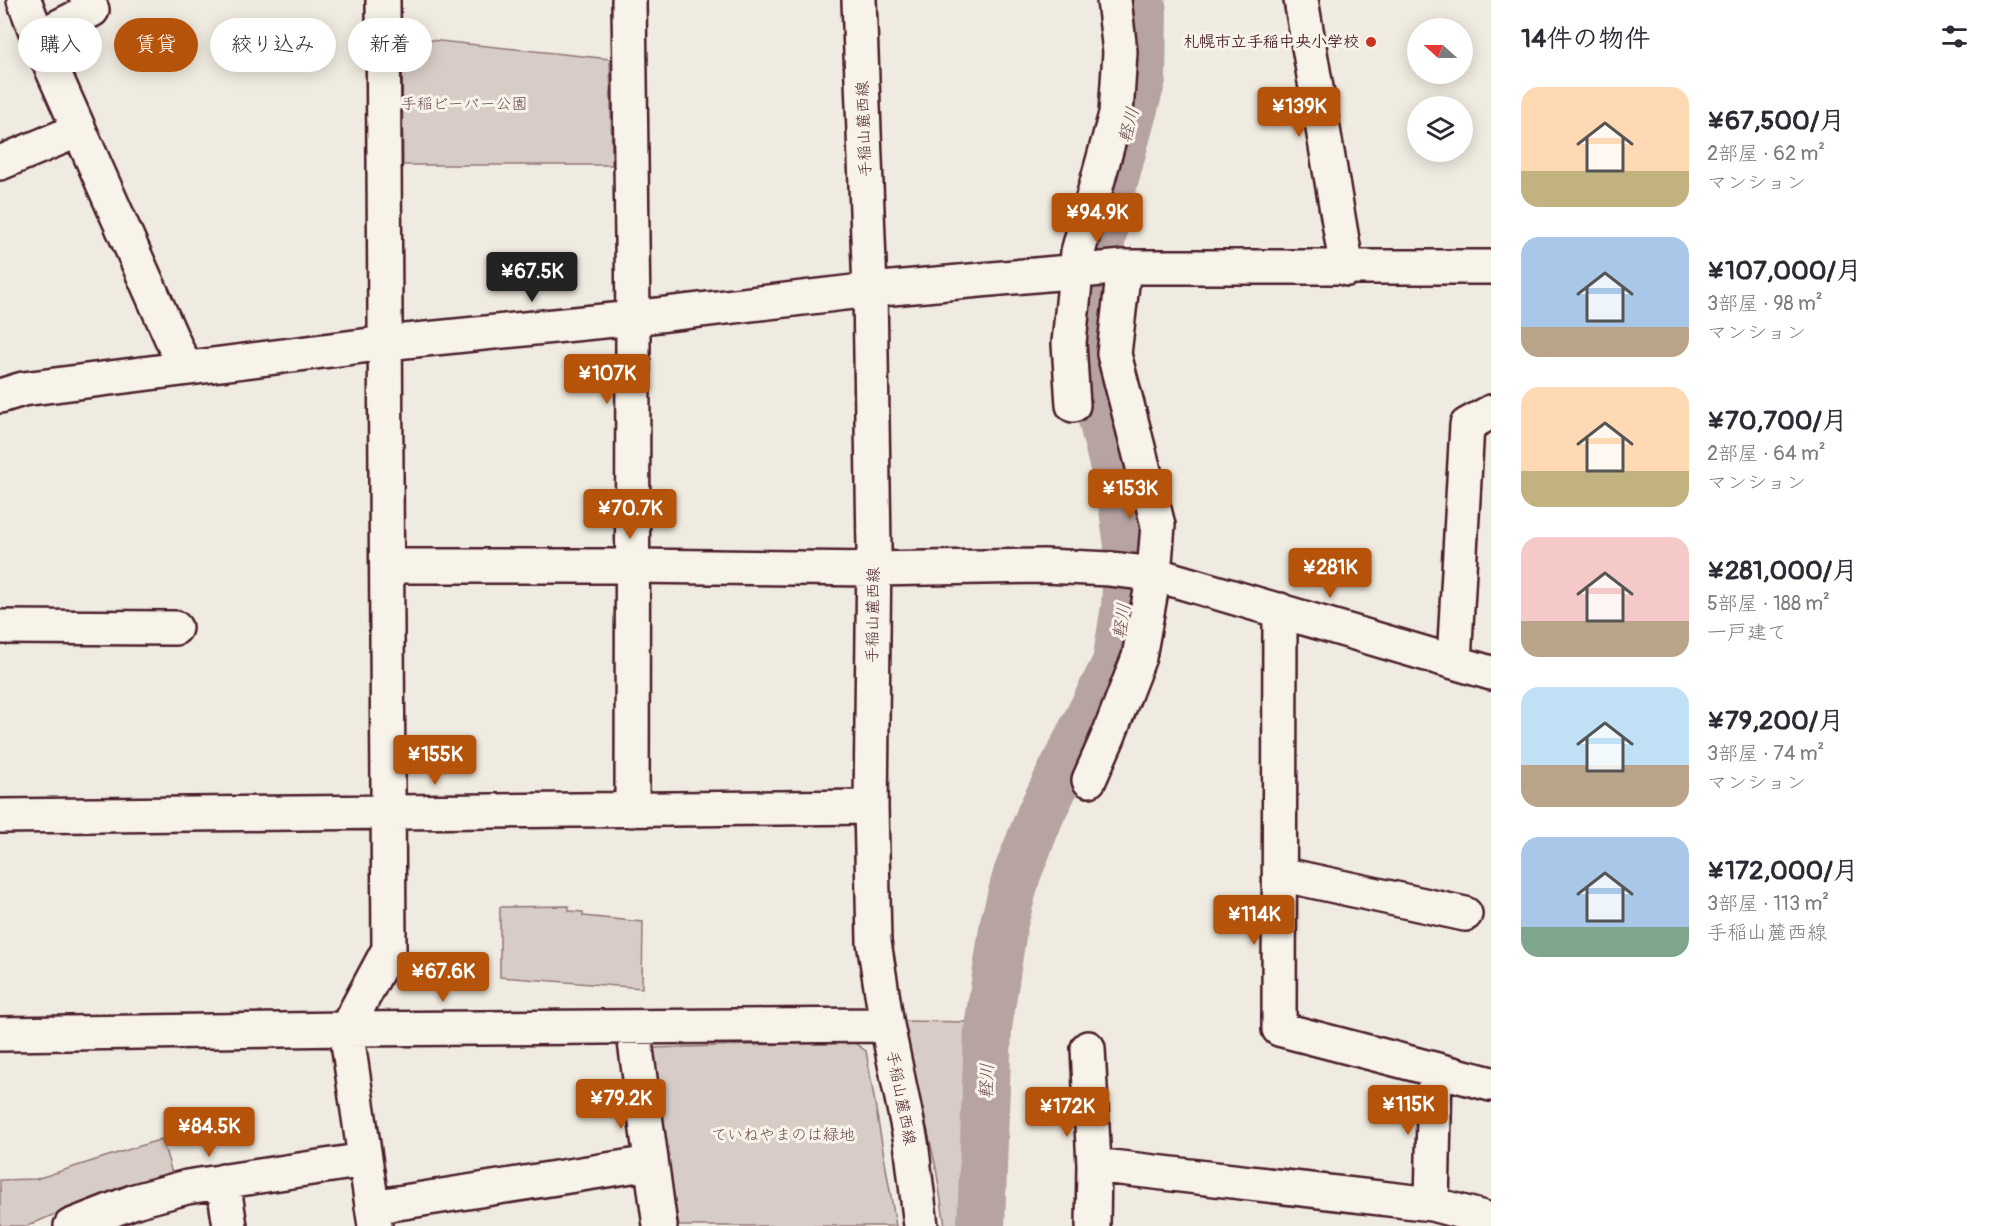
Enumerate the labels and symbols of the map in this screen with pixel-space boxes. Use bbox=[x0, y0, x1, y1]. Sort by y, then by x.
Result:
north arrow bbox=[1407, 18, 1473, 84]
place label: 札幌市立手稲中央小学校 bbox=[1183, 32, 1359, 52]
marker: 札幌市立手稲中央小学校 bbox=[1364, 35, 1378, 49]
street label: 手稲山麓西線 bbox=[852, 81, 876, 177]
pin: ¥139K bbox=[1257, 87, 1341, 138]
park label: 手稲ビーバー公園 bbox=[400, 94, 528, 114]
water label: 軽川 bbox=[1113, 105, 1145, 145]
pin: ¥94.9K bbox=[1048, 193, 1146, 244]
pin: ¥67.5K bbox=[483, 252, 581, 303]
pin: ¥107K bbox=[565, 354, 649, 405]
pin: ¥153K bbox=[1088, 469, 1172, 520]
pin: ¥70.7K bbox=[581, 489, 679, 540]
pin: ¥281K bbox=[1288, 548, 1372, 599]
street label: 手稲山麓西線 bbox=[862, 567, 884, 663]
water label: 軽川 bbox=[1108, 602, 1136, 640]
pin: ¥155K bbox=[393, 735, 477, 786]
pin: ¥114K bbox=[1212, 895, 1296, 946]
pin: ¥67.6K bbox=[394, 952, 492, 1003]
street label: 手稲山麓西線 bbox=[882, 1049, 920, 1147]
water label: 軽川 bbox=[975, 1063, 999, 1099]
pin: ¥79.2K bbox=[572, 1079, 670, 1130]
pin: ¥115K bbox=[1366, 1085, 1450, 1136]
pin: ¥172K bbox=[1025, 1087, 1109, 1138]
pin: ¥84.5K bbox=[160, 1107, 258, 1158]
park label: ていねやまのは緑地 bbox=[711, 1125, 855, 1145]

